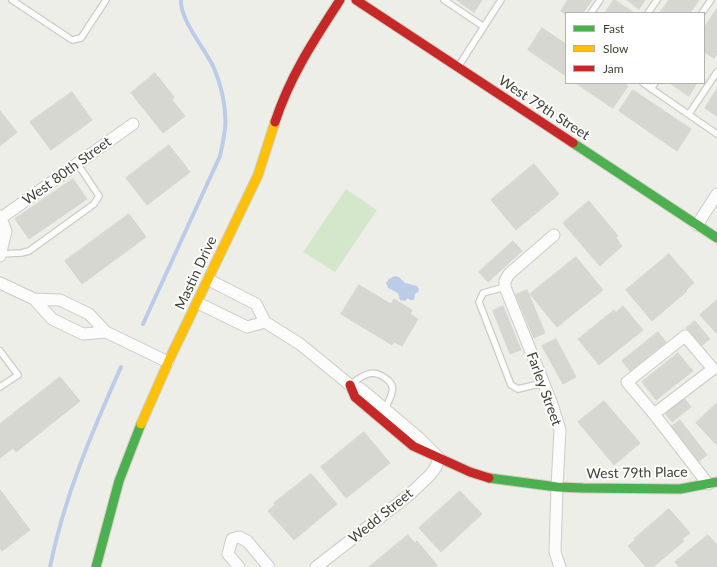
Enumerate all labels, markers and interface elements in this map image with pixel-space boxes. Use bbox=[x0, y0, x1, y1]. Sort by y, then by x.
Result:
legend bbox=[565, 12, 705, 84]
text: Fast bbox=[603, 21, 624, 36]
text: Slow bbox=[603, 41, 628, 56]
text: Jam bbox=[603, 61, 624, 76]
street label: West 79th Street bbox=[495, 72, 593, 144]
street label: West 80th Street bbox=[19, 133, 115, 209]
street label: Mastin Drive bbox=[172, 234, 220, 312]
street label: Farley Street bbox=[523, 350, 565, 428]
street label: West 79th Place bbox=[586, 464, 688, 482]
street label: Wedd Street bbox=[346, 485, 416, 547]

